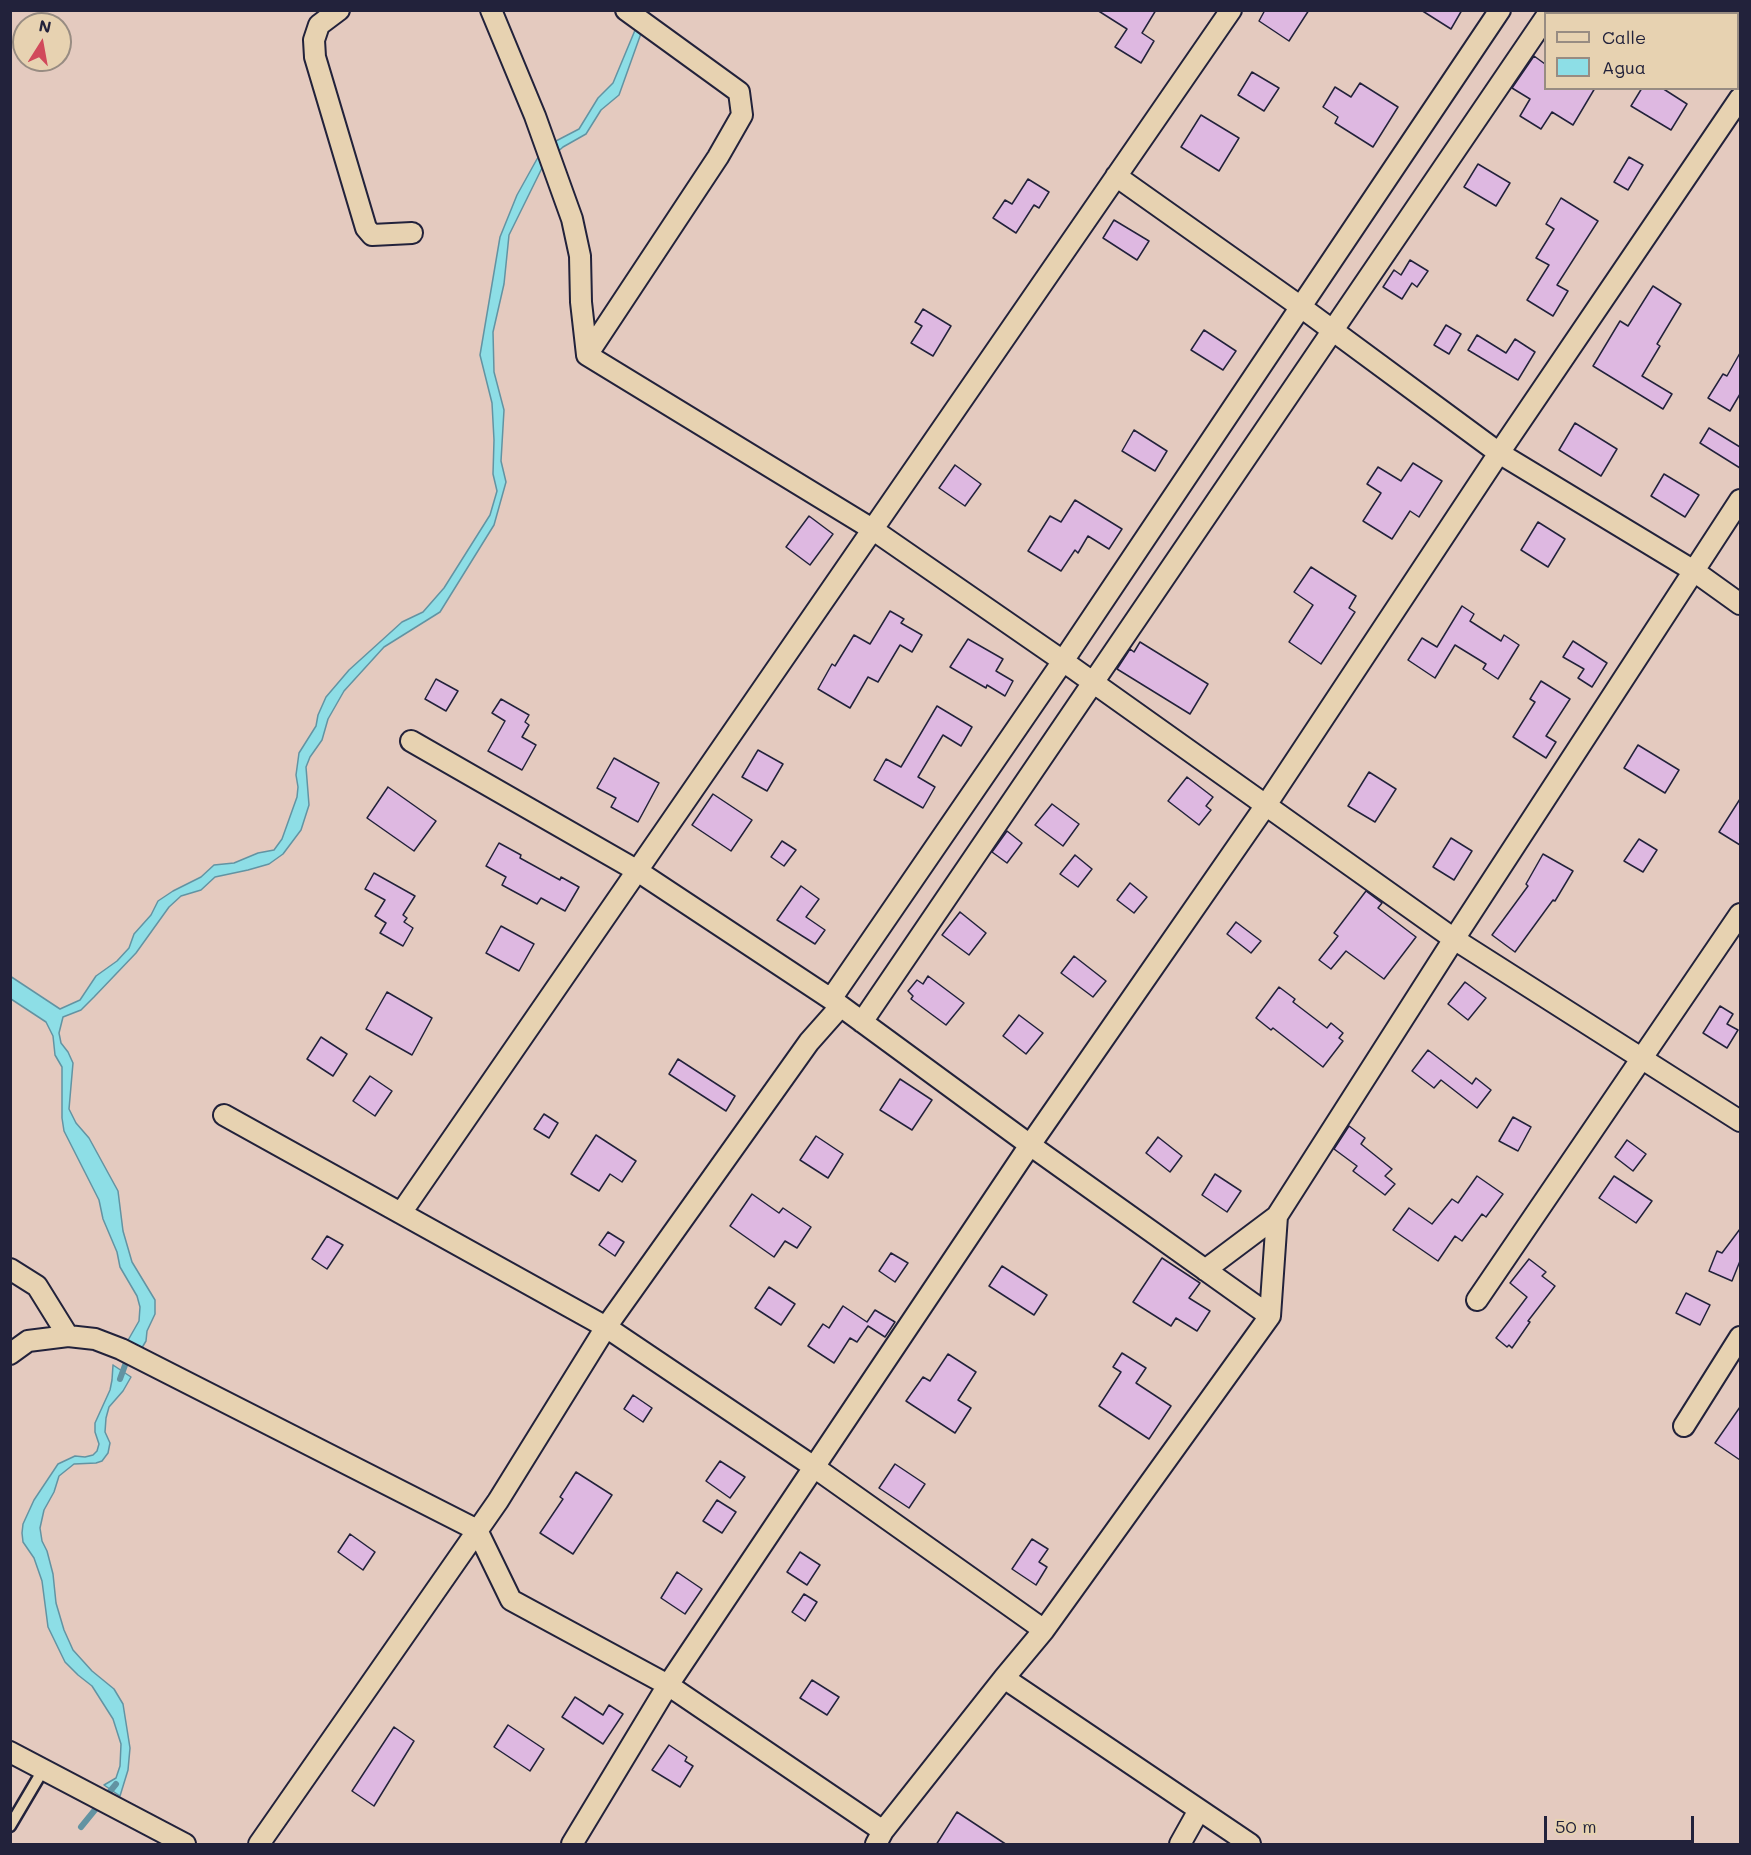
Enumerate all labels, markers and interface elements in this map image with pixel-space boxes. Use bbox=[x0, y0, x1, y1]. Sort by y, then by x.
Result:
north arrow bbox=[12, 12, 72, 72]
legend bbox=[1544, 12, 1739, 90]
text: N bbox=[37, 14, 53, 37]
text: Calle bbox=[1602, 25, 1646, 49]
text: Agua bbox=[1602, 55, 1646, 79]
scale bar bbox=[1547, 1804, 1697, 1842]
text: 50 m bbox=[1555, 1814, 1597, 1838]

